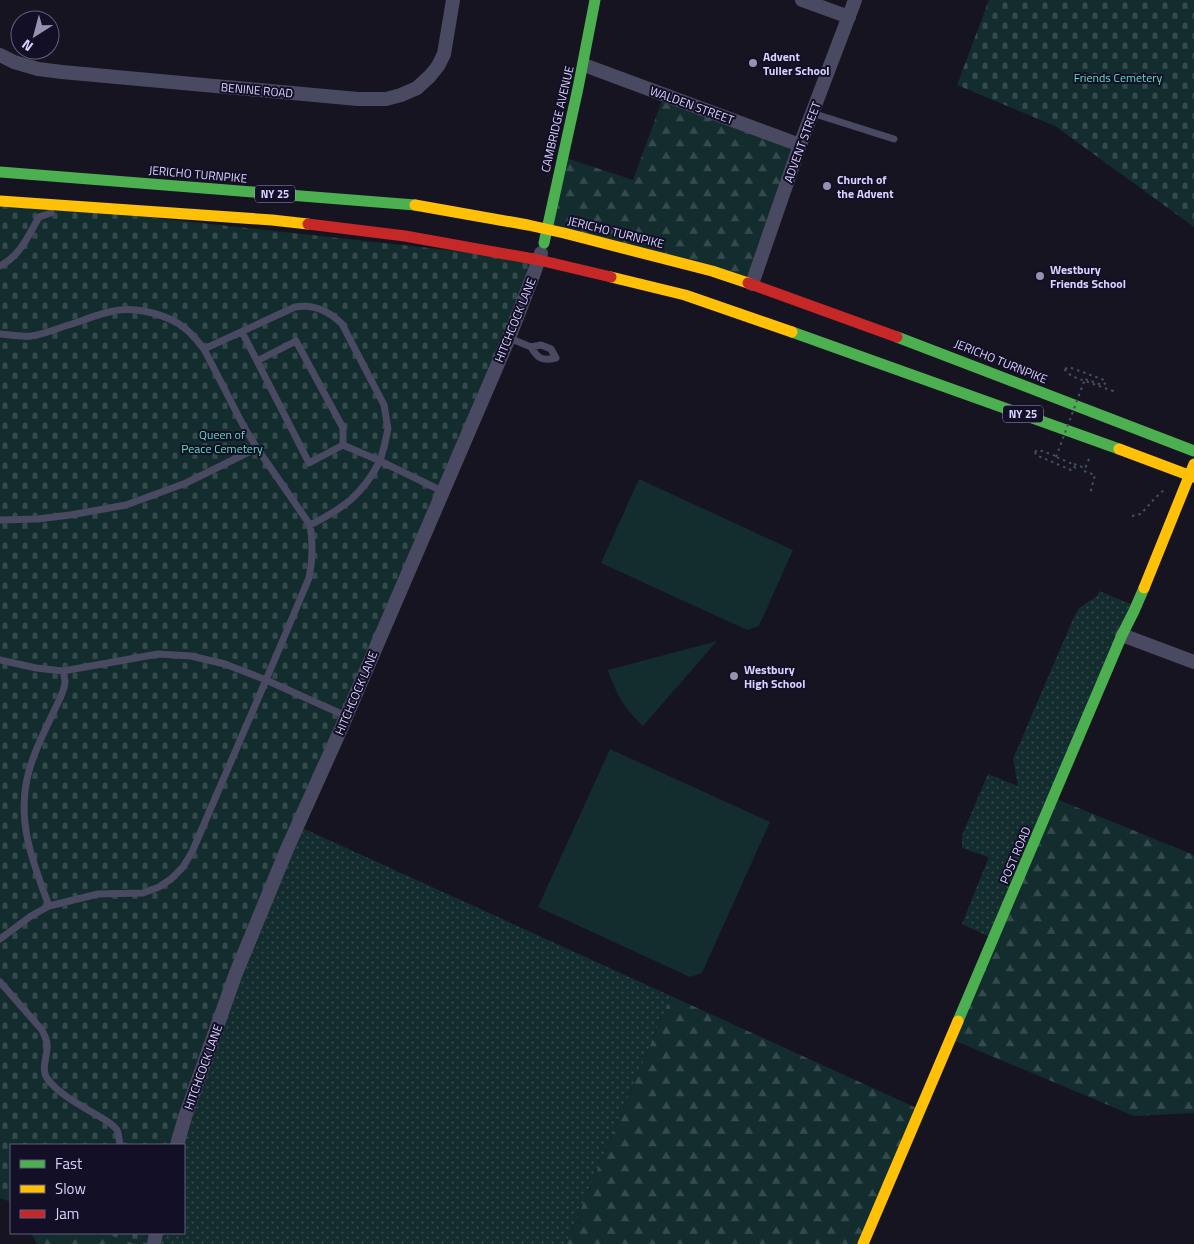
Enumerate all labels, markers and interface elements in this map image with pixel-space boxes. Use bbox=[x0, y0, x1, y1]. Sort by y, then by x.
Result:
north arrow bbox=[10, 10, 60, 60]
text: N bbox=[17, 35, 37, 57]
place label: Advent Tuller School bbox=[763, 47, 830, 80]
marker: Advent Tuller School bbox=[747, 57, 759, 69]
street label: CAMBRIDGE AVENUE bbox=[536, 63, 579, 174]
park label: Friends Cemetery bbox=[1074, 68, 1163, 87]
street label: BENINE ROAD bbox=[220, 77, 294, 103]
street label: WALDEN STREET bbox=[647, 81, 737, 129]
street label: ADVENT STREET bbox=[778, 98, 826, 185]
street label: JERICHO TURNPIKE bbox=[148, 160, 248, 188]
place label: Church of the Advent bbox=[837, 170, 894, 203]
marker: Church of the Advent bbox=[821, 180, 833, 192]
road number: NY 25 bbox=[255, 185, 295, 202]
street label: JERICHO TURNPIKE bbox=[566, 211, 667, 253]
place label: Westbury Friends School bbox=[1050, 260, 1126, 293]
marker: Westbury Friends School bbox=[1034, 270, 1046, 282]
street label: HITCHCOCK LANE bbox=[489, 274, 541, 365]
street label: JERICHO TURNPIKE bbox=[952, 334, 1051, 388]
road number: NY 25 bbox=[1003, 406, 1043, 422]
park label: Queen of Peace Cemetery bbox=[181, 425, 263, 458]
street label: HITCHCOCK LANE bbox=[330, 648, 382, 738]
place label: Westbury High School bbox=[744, 660, 805, 693]
marker: Westbury High School bbox=[728, 670, 740, 682]
street label: POST ROAD bbox=[994, 823, 1036, 887]
street label: HITCHCOCK LANE bbox=[179, 1021, 227, 1112]
legend bbox=[10, 1144, 185, 1234]
text: Fast bbox=[55, 1152, 83, 1175]
text: Slow bbox=[55, 1177, 86, 1200]
text: Jam bbox=[55, 1202, 79, 1225]

